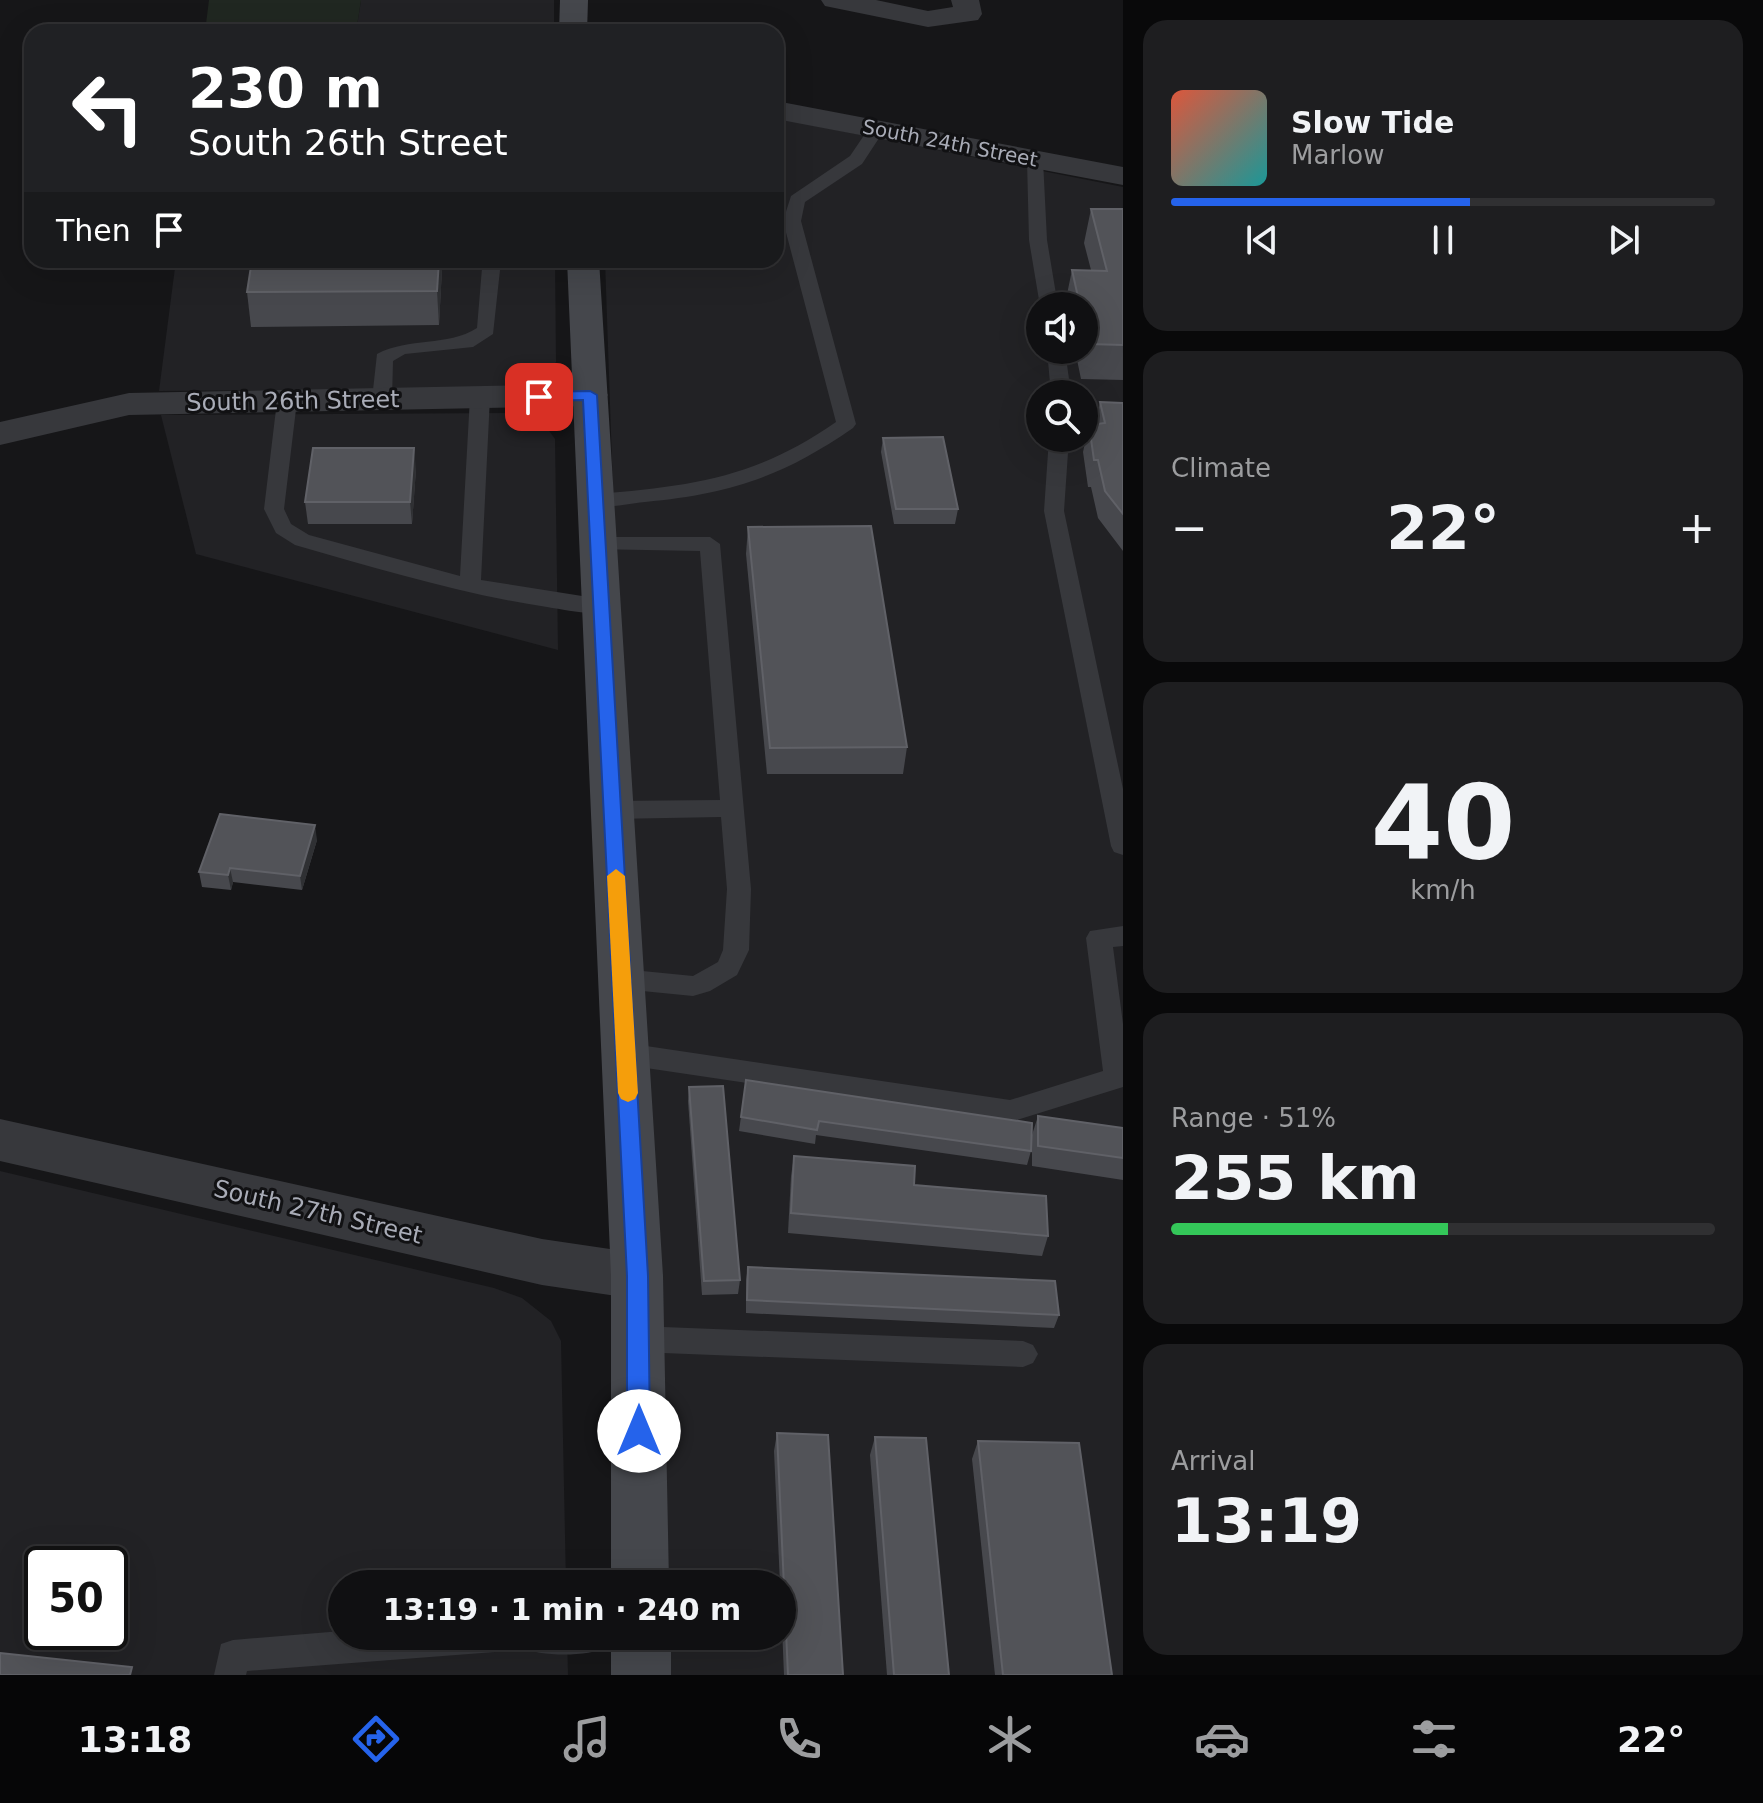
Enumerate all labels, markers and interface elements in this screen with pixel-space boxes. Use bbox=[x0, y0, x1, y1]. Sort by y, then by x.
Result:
text: 230 m bbox=[188, 55, 383, 120]
icon: left bbox=[56, 56, 160, 160]
text: Slow Tide bbox=[1291, 105, 1454, 140]
street label: South 24th Street bbox=[861, 114, 1040, 172]
text: South 26th Street bbox=[188, 122, 508, 163]
text: Marlow bbox=[1291, 140, 1384, 170]
icon: arrive bbox=[147, 208, 191, 252]
text: Then bbox=[56, 213, 131, 248]
icon: previous bbox=[1240, 218, 1284, 262]
icon: pause bbox=[1421, 218, 1465, 262]
icon: next bbox=[1602, 218, 1646, 262]
map controls bbox=[1026, 292, 1098, 452]
button: sound bbox=[1026, 292, 1098, 364]
pin bbox=[505, 363, 573, 431]
icon: arrive bbox=[517, 375, 561, 419]
button: search bbox=[1026, 380, 1098, 452]
street label: South 26th Street bbox=[186, 385, 400, 417]
text: Climate bbox=[1171, 453, 1271, 483]
text: 22° bbox=[1386, 493, 1500, 563]
text: − bbox=[1171, 502, 1208, 553]
text: + bbox=[1678, 502, 1715, 553]
text: 40 bbox=[1371, 762, 1515, 884]
text: km/h bbox=[1410, 875, 1476, 905]
text: Range · 51% bbox=[1171, 1103, 1336, 1133]
text: 255 km bbox=[1171, 1143, 1420, 1213]
street label: South 27th Street bbox=[211, 1174, 425, 1250]
position arrow bbox=[597, 1389, 681, 1473]
text: Arrival bbox=[1171, 1446, 1255, 1476]
text: 13:19 bbox=[1171, 1486, 1362, 1556]
speed limit sign: 50 bbox=[24, 1546, 128, 1650]
text: 13:19 · 1 min · 240 m bbox=[383, 1592, 741, 1627]
icon: directions bbox=[348, 1711, 404, 1767]
icon: music bbox=[559, 1711, 615, 1767]
icon: phone bbox=[771, 1711, 827, 1767]
icon: climate bbox=[982, 1711, 1038, 1767]
icon: car bbox=[1194, 1711, 1250, 1767]
icon: filters bbox=[1406, 1711, 1462, 1767]
text: 13:18 bbox=[78, 1719, 192, 1760]
text: 22° bbox=[1617, 1719, 1685, 1760]

